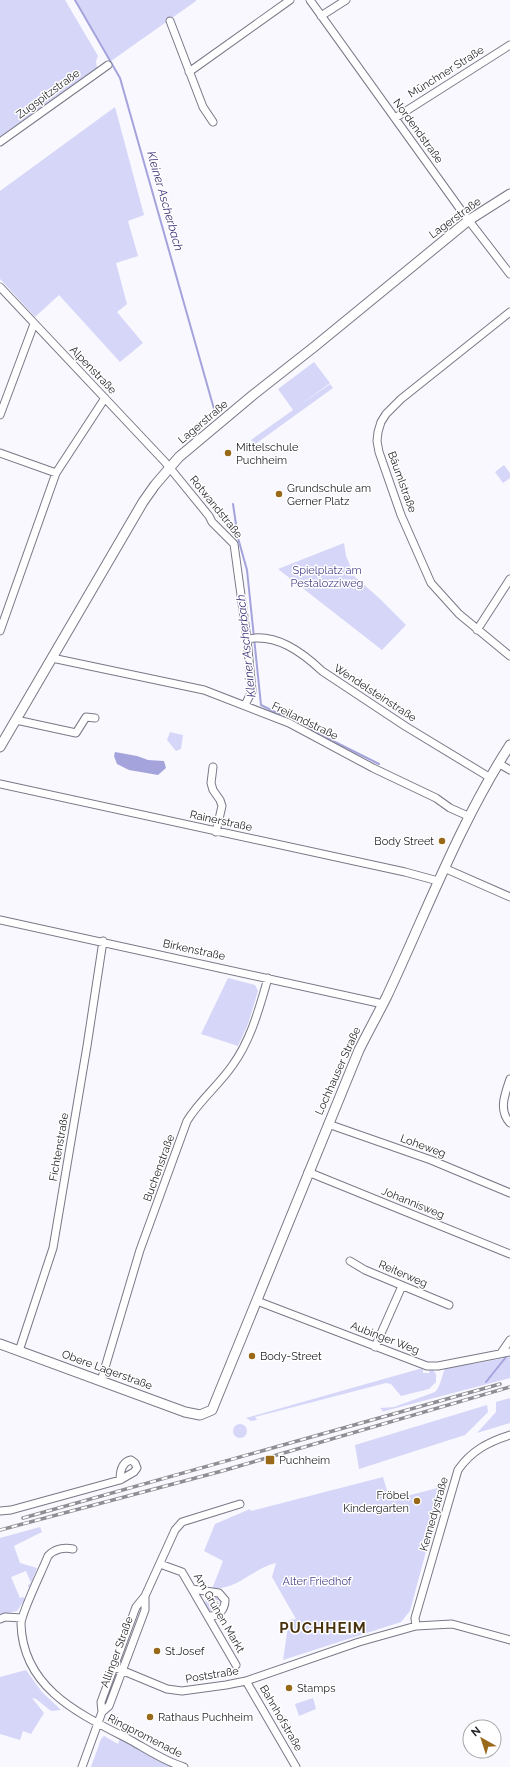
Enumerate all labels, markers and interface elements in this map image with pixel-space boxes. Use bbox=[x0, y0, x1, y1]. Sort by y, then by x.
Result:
street label: Münchner Straße bbox=[406, 43, 487, 101]
street label: Zugspitzstraße bbox=[14, 66, 83, 121]
street label: Nordendstraße bbox=[390, 96, 446, 166]
water label: Kleiner Ascherbach bbox=[144, 149, 186, 253]
street label: Lagerstraße bbox=[427, 195, 484, 241]
street label: Alpenstraße bbox=[67, 343, 119, 397]
street label: Lagerstraße bbox=[176, 397, 231, 447]
place label: Mittelschule Puchheim bbox=[236, 441, 299, 467]
marker: Mittelschule Puchheim bbox=[223, 448, 233, 458]
street label: Bäumlstraße bbox=[385, 450, 419, 515]
street label: Rotwandstraße bbox=[187, 473, 245, 541]
place label: Grundschule am Gerner Platz bbox=[287, 482, 371, 508]
marker: Grundschule am Gerner Platz bbox=[274, 489, 284, 499]
park label: Spielplatz am Pestalozziweg bbox=[291, 564, 363, 590]
water label: Kleiner Ascherbach bbox=[234, 594, 258, 698]
street label: Wendelsteinstraße bbox=[331, 662, 419, 725]
street label: Freilandstraße bbox=[270, 699, 341, 743]
street label: Rainerstraße bbox=[189, 808, 254, 834]
place label: Body Street bbox=[374, 835, 434, 848]
marker: Body Street bbox=[437, 836, 447, 846]
street label: Birkenstraße bbox=[162, 937, 227, 963]
street label: Lochhauser Straße bbox=[313, 1024, 363, 1117]
street label: Fichtenstraße bbox=[47, 1111, 71, 1182]
street label: Buchenstraße bbox=[141, 1132, 177, 1203]
street label: Loheweg bbox=[398, 1132, 448, 1160]
street label: Johannisweg bbox=[380, 1185, 446, 1221]
street label: Reiterweg bbox=[377, 1258, 429, 1290]
street label: Aubinger Weg bbox=[349, 1319, 421, 1357]
street label: Obere Lagerstraße bbox=[60, 1348, 155, 1393]
place label: Body-Street bbox=[260, 1350, 322, 1363]
marker: Body-Street bbox=[247, 1351, 257, 1361]
marker: Puchheim bbox=[264, 1454, 276, 1466]
place label: Puchheim bbox=[279, 1454, 330, 1467]
street label: Kennedystraße bbox=[417, 1475, 451, 1553]
place label: Fröbel Kindergarten bbox=[343, 1489, 409, 1515]
marker: Fröbel Kindergarten bbox=[412, 1496, 422, 1506]
street label: Am Grünen Markt bbox=[191, 1571, 247, 1655]
park label: Alter Friedhof bbox=[283, 1575, 352, 1588]
street label: Allinger Straße bbox=[98, 1614, 136, 1689]
district label: PUCHHEIM bbox=[279, 1619, 367, 1637]
place label: St.Josef bbox=[165, 1645, 205, 1658]
marker: St.Josef bbox=[152, 1646, 162, 1656]
street label: Poststraße bbox=[184, 1664, 240, 1686]
place label: Stamps bbox=[297, 1682, 335, 1695]
street label: Bahnhofstraße bbox=[257, 1683, 305, 1754]
marker: Stamps bbox=[284, 1683, 294, 1693]
place label: Rathaus Puchheim bbox=[158, 1711, 253, 1724]
street label: Ringpromenade bbox=[106, 1712, 185, 1761]
marker: Rathaus Puchheim bbox=[145, 1712, 155, 1722]
north arrow bbox=[462, 1719, 502, 1759]
text: N bbox=[469, 1724, 483, 1739]

